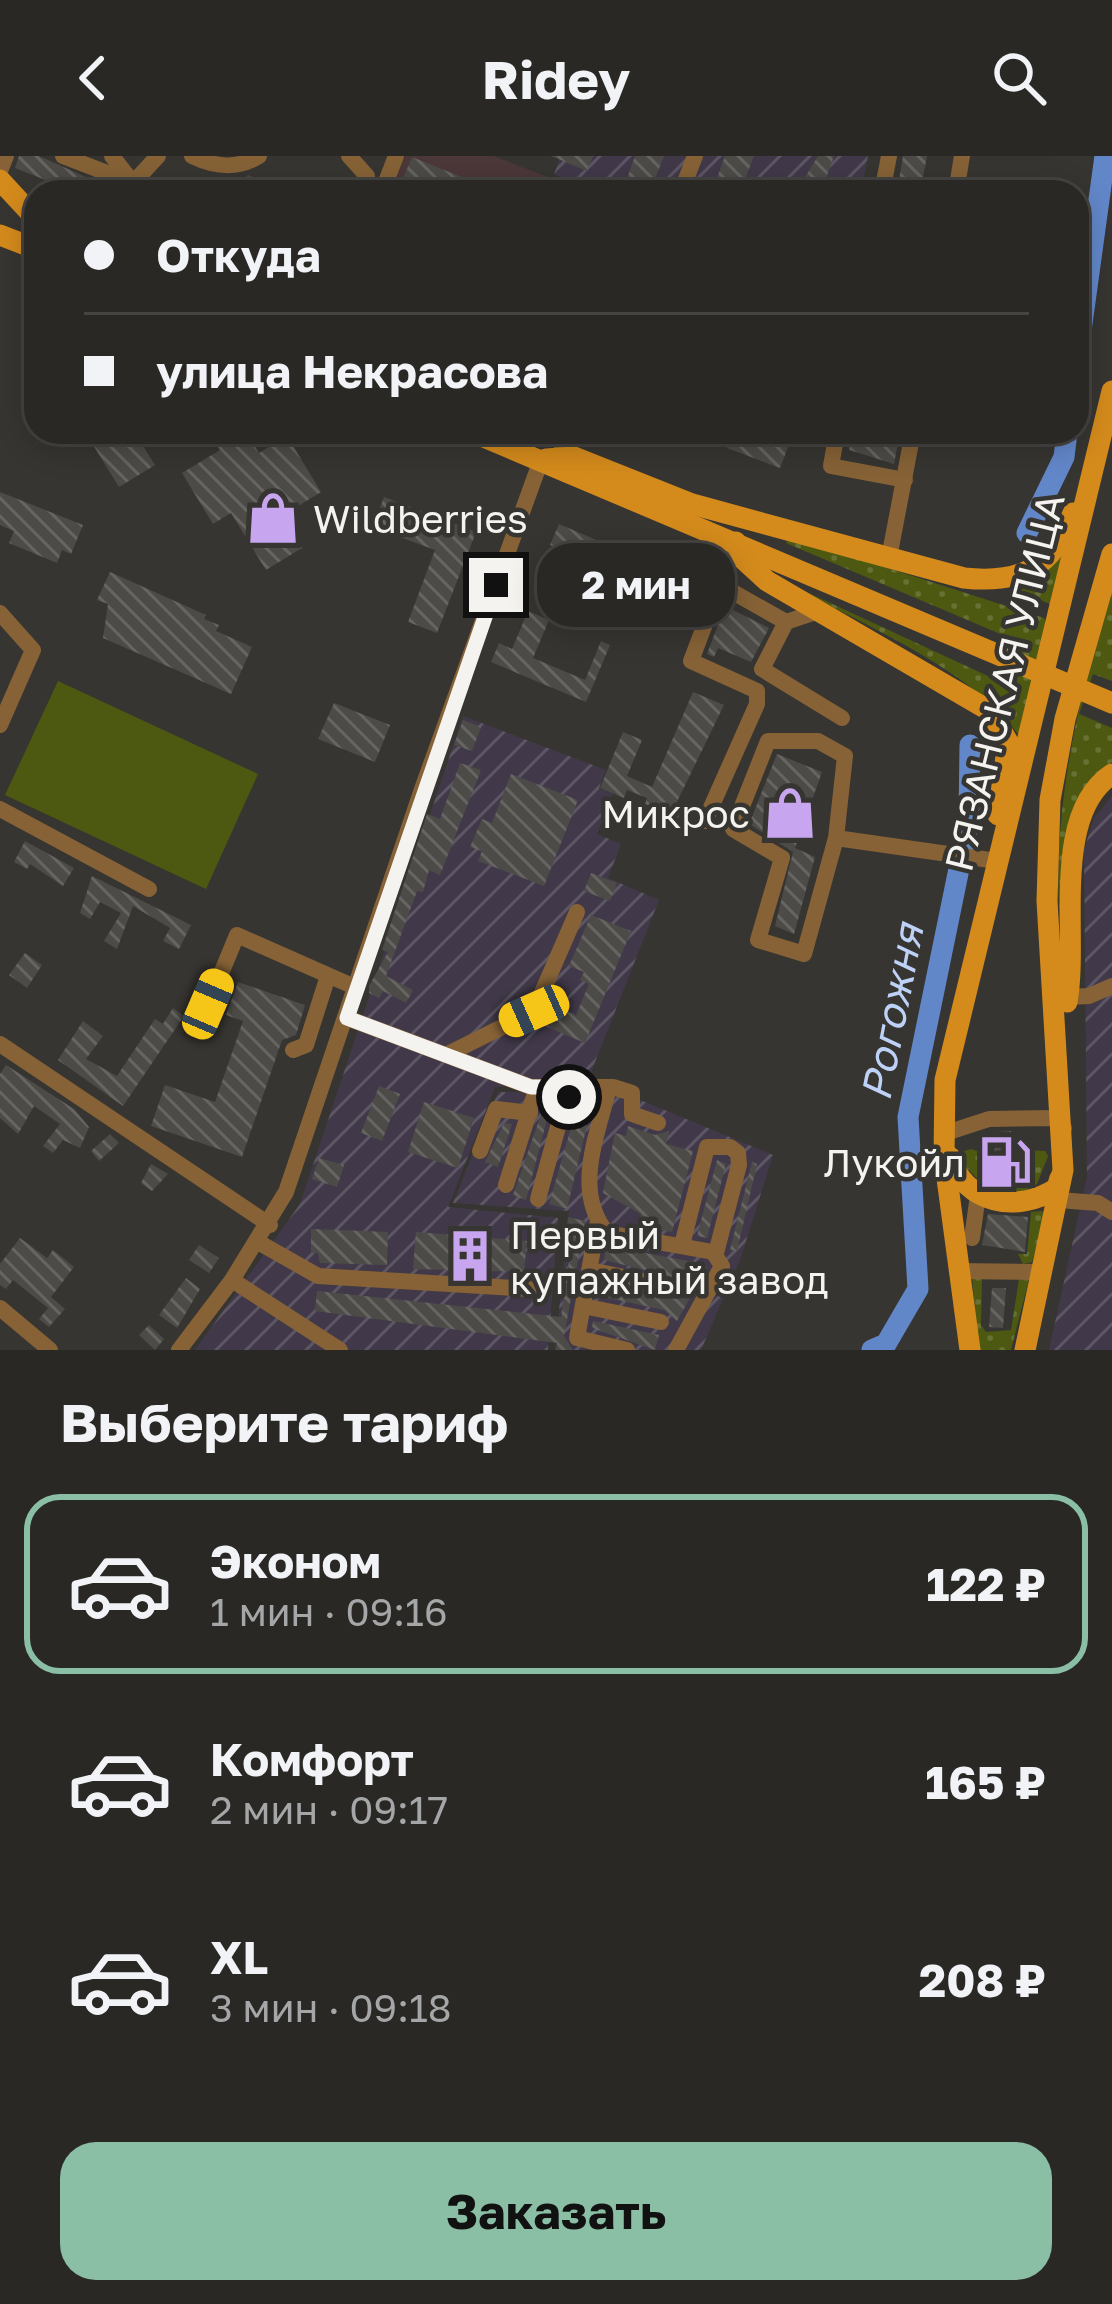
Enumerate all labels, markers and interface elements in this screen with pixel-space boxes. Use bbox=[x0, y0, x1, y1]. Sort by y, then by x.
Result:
icon: back bbox=[60, 45, 126, 111]
icon: search bbox=[986, 45, 1052, 111]
text: Ridey bbox=[482, 46, 630, 111]
text: Откуда bbox=[156, 228, 321, 282]
text: улица Некрасова bbox=[156, 344, 548, 398]
street label: РЯЗАНСКАЯ УЛИЦА bbox=[934, 488, 1074, 876]
shop icon: Wildberries bbox=[244, 489, 302, 547]
place label: Wildberries bbox=[313, 495, 528, 542]
callout: 2 мин bbox=[538, 543, 736, 627]
route end bbox=[469, 558, 523, 612]
text: 2 мин bbox=[581, 561, 691, 608]
shop icon: Микрос bbox=[761, 784, 819, 842]
place label: Микрос bbox=[602, 790, 750, 837]
water label: Рогожня bbox=[849, 917, 933, 1104]
car bbox=[177, 964, 239, 1044]
car bbox=[494, 980, 574, 1042]
route start bbox=[542, 1070, 596, 1124]
fuel station icon: Лукойл bbox=[976, 1133, 1034, 1191]
place label: Лукойл bbox=[824, 1139, 965, 1186]
place label: Первый купажный завод bbox=[510, 1211, 828, 1303]
building icon: Первый купажный завод bbox=[441, 1227, 499, 1285]
text: Выберите тариф bbox=[60, 1389, 508, 1454]
icon: car bbox=[66, 1530, 174, 1638]
text: Эконом bbox=[210, 1534, 381, 1588]
text: 122 ₽ bbox=[926, 1557, 1046, 1611]
text: 1 мин · 09:16 bbox=[210, 1588, 448, 1635]
icon: car bbox=[66, 1728, 174, 1836]
text: Комфорт bbox=[210, 1732, 414, 1786]
text: 165 ₽ bbox=[925, 1755, 1046, 1809]
text: 2 мин · 09:17 bbox=[210, 1786, 448, 1833]
icon: car bbox=[66, 1926, 174, 2034]
text: XL bbox=[210, 1930, 268, 1984]
text: 208 ₽ bbox=[919, 1953, 1046, 2007]
text: 3 мин · 09:18 bbox=[210, 1984, 452, 2031]
button: Заказать bbox=[60, 2142, 1052, 2280]

